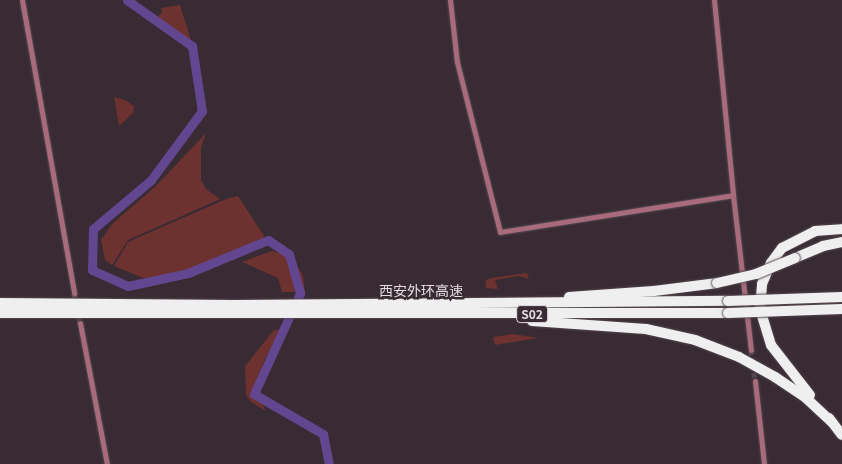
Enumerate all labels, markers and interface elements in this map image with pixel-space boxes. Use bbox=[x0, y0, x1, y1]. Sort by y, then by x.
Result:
street label: 西安外环高速 bbox=[379, 282, 463, 298]
road number: S02 bbox=[516, 304, 548, 324]

